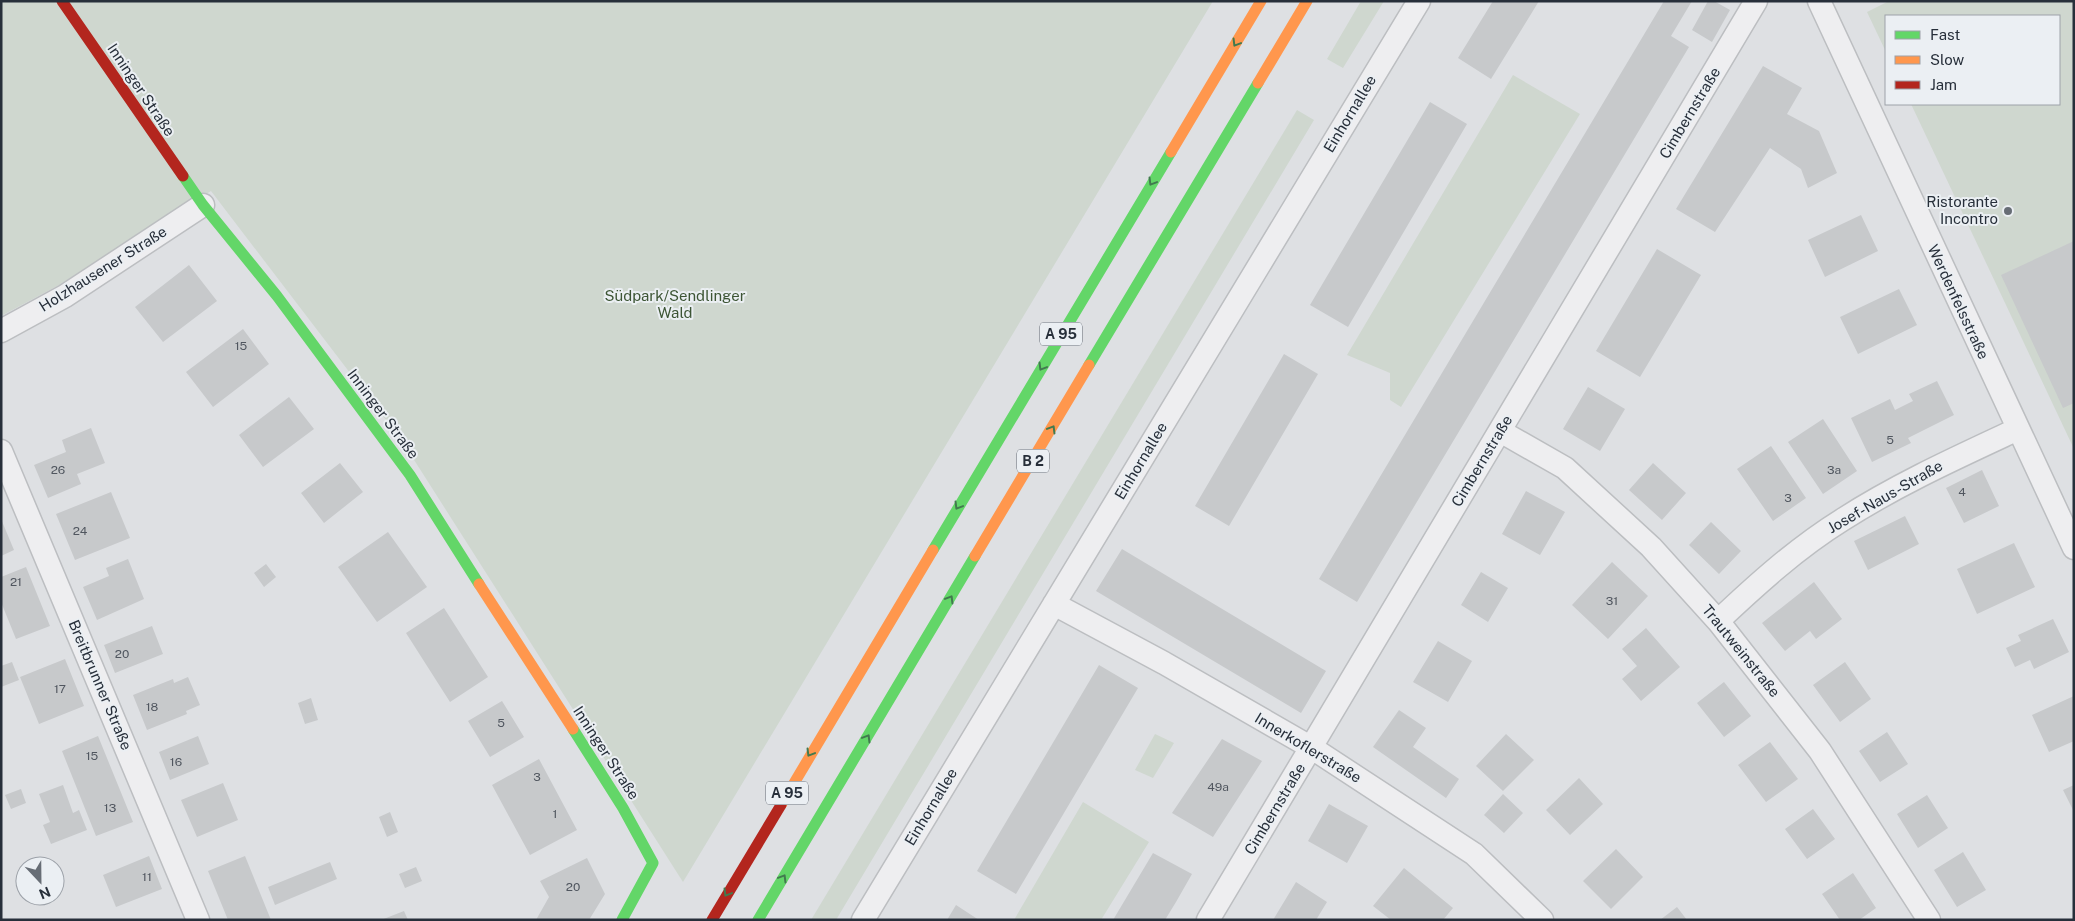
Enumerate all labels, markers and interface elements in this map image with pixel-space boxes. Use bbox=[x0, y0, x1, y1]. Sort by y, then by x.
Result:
legend bbox=[1885, 15, 2060, 105]
text: Fast bbox=[1930, 26, 1960, 43]
one-way arrow bbox=[1232, 38, 1242, 47]
street label: Inninger Straße bbox=[104, 40, 179, 139]
text: Slow bbox=[1930, 51, 1965, 68]
street label: Cimbernstraße bbox=[1656, 64, 1724, 161]
street label: Einhornallee bbox=[1320, 72, 1379, 155]
text: Jam bbox=[1930, 76, 1957, 93]
one-way arrow bbox=[1149, 177, 1159, 186]
place label: Ristorante Incontro bbox=[1926, 193, 1998, 227]
marker: Ristorante Incontro bbox=[2002, 205, 2014, 217]
street label: Holzhausener Straße bbox=[36, 222, 170, 315]
street label: Werdenfelsstraße bbox=[1924, 242, 1992, 362]
park label: Südpark/Sendlinger Wald bbox=[604, 287, 746, 321]
road number: A 95 bbox=[1040, 322, 1082, 346]
house number: 15 bbox=[235, 339, 248, 353]
one-way arrow bbox=[1038, 361, 1048, 370]
street label: Inninger Straße bbox=[344, 365, 423, 462]
street label: Cimbernstraße bbox=[1448, 412, 1516, 509]
street label: Einhornallee bbox=[1111, 419, 1170, 502]
one-way arrow bbox=[1045, 426, 1055, 435]
house number: 5 bbox=[1886, 433, 1894, 447]
road number: B 2 bbox=[1017, 450, 1049, 472]
street label: Josef-Naus-Straße bbox=[1824, 457, 1945, 536]
house number: 26 bbox=[51, 463, 65, 477]
house number: 3a bbox=[1827, 463, 1841, 477]
house number: 4 bbox=[1958, 485, 1966, 499]
house number: 3 bbox=[1784, 491, 1792, 505]
one-way arrow bbox=[954, 501, 964, 510]
house number: 24 bbox=[73, 524, 88, 538]
house number: 21 bbox=[10, 575, 22, 589]
house number: 31 bbox=[1606, 594, 1618, 608]
one-way arrow bbox=[944, 595, 954, 604]
street label: Trautweinstraße bbox=[1699, 601, 1784, 700]
street label: Breitbrunner Straße bbox=[65, 617, 136, 752]
house number: 20 bbox=[115, 647, 129, 661]
house number: 17 bbox=[54, 682, 66, 696]
house number: 18 bbox=[146, 700, 159, 714]
street label: Inninger Straße bbox=[570, 703, 643, 803]
street label: Innerkoflerstraße bbox=[1252, 709, 1365, 786]
house number: 5 bbox=[497, 716, 505, 730]
one-way arrow bbox=[860, 735, 870, 744]
one-way arrow bbox=[807, 748, 817, 757]
house number: 15 bbox=[86, 749, 99, 763]
house number: 16 bbox=[170, 755, 182, 769]
street label: Cimbernstraße bbox=[1241, 760, 1309, 857]
street label: Einhornallee bbox=[901, 765, 960, 848]
house number: 3 bbox=[533, 770, 541, 784]
house number: 49a bbox=[1207, 780, 1229, 794]
road number: A 95 bbox=[766, 781, 808, 804]
house number: 13 bbox=[104, 801, 116, 815]
house number: 1 bbox=[553, 807, 557, 821]
north arrow bbox=[15, 856, 65, 906]
house number: 11 bbox=[142, 870, 152, 884]
one-way arrow bbox=[777, 874, 787, 883]
house number: 20 bbox=[566, 880, 580, 894]
text: N bbox=[37, 884, 53, 903]
one-way arrow bbox=[724, 888, 734, 897]

